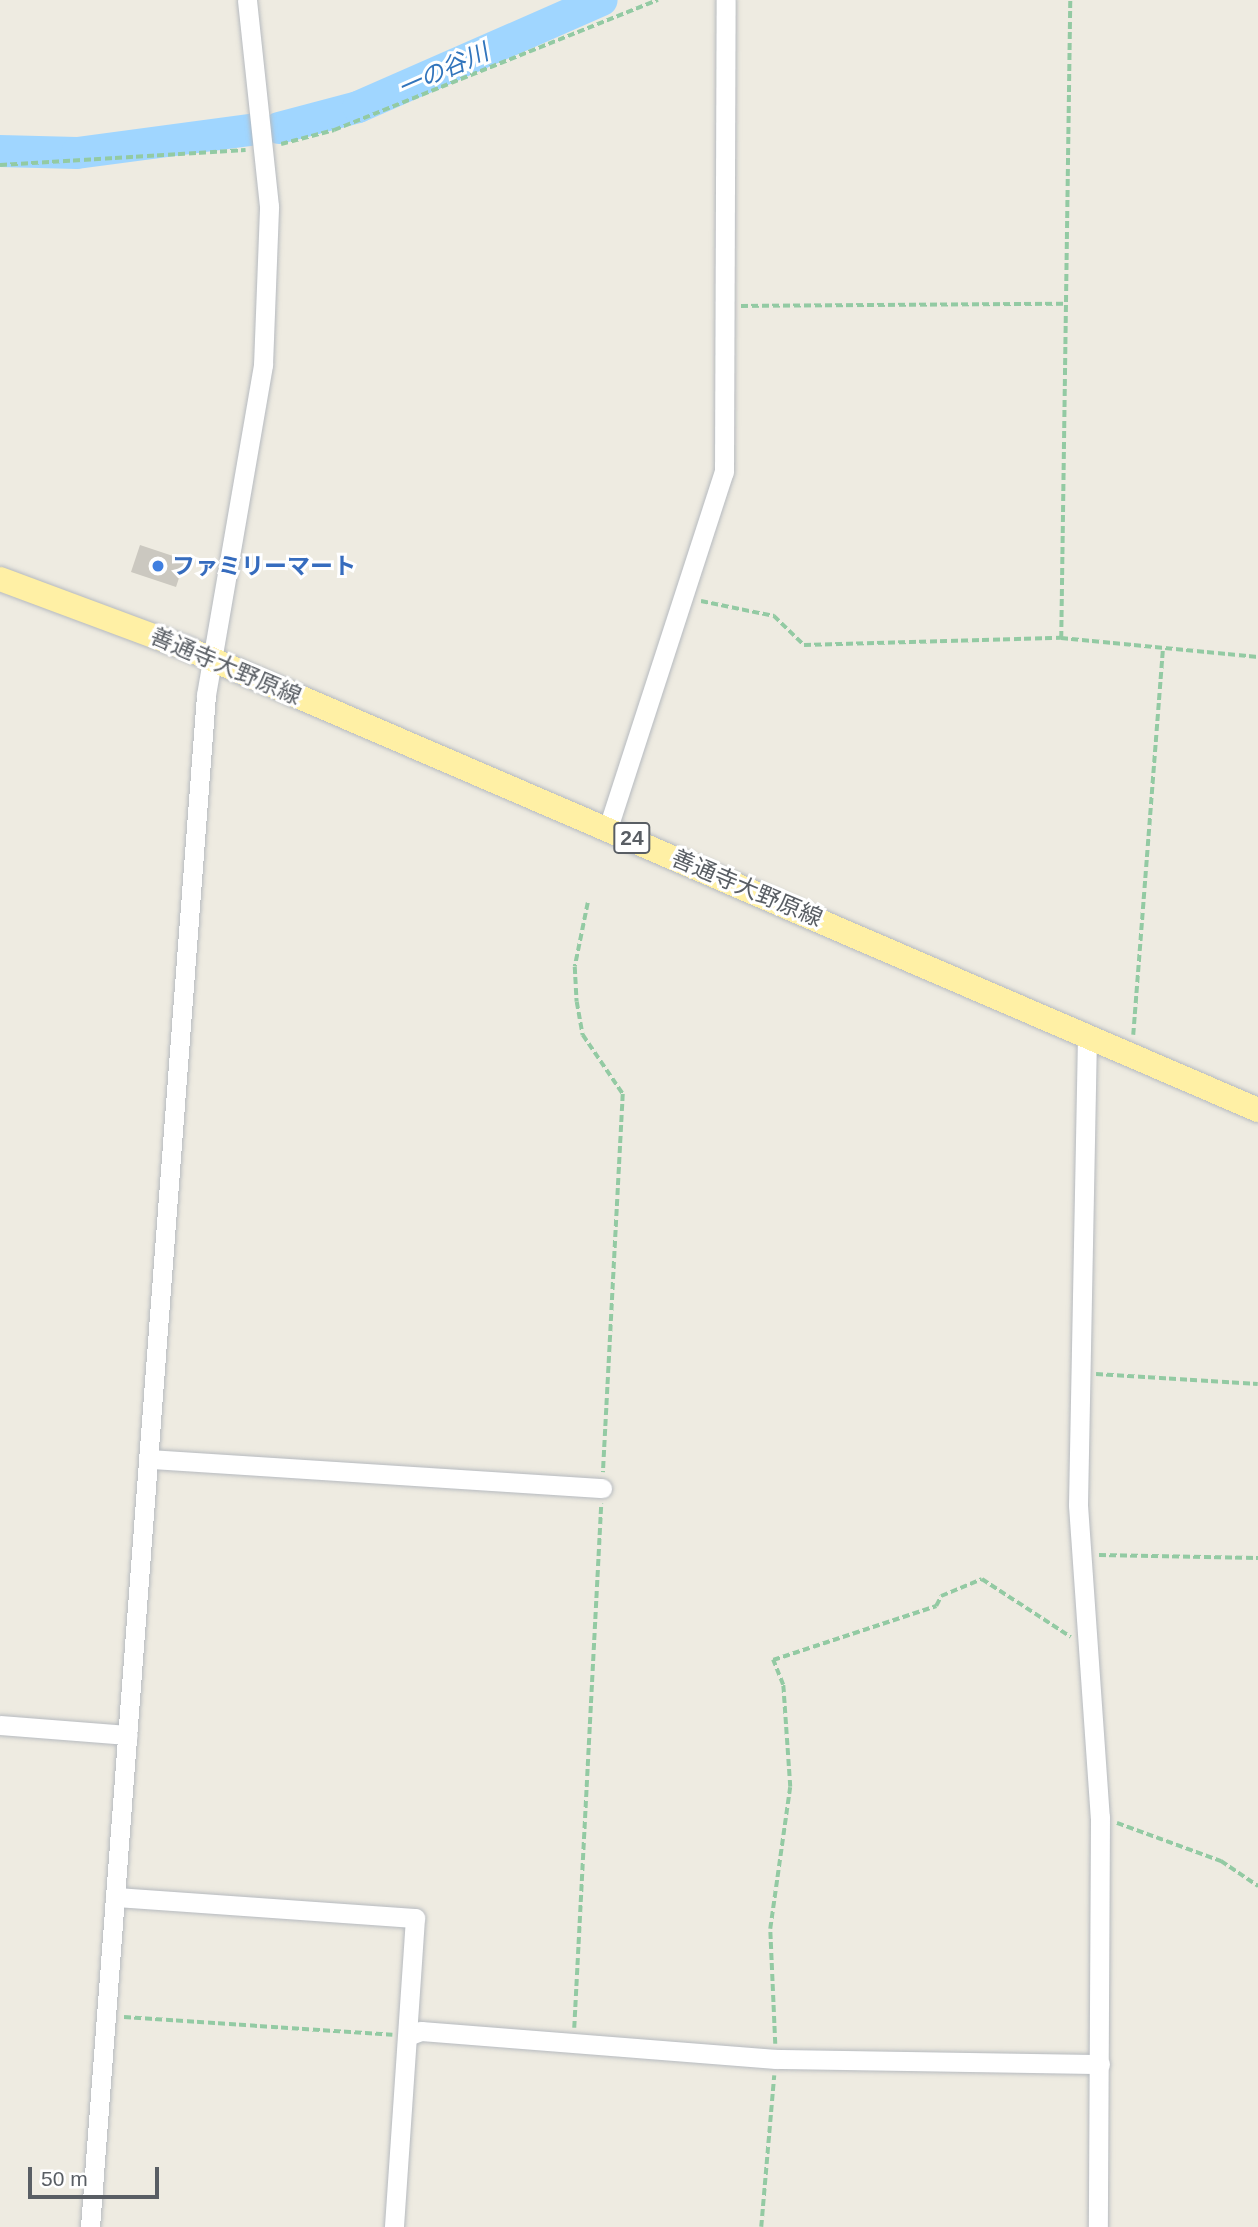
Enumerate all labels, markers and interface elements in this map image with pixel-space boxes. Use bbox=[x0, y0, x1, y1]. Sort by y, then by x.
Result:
water label: 一の谷川 bbox=[393, 37, 493, 103]
place label: ファミリーマート bbox=[172, 552, 356, 580]
marker: ファミリーマート bbox=[150, 558, 166, 574]
street label: 善通寺大野原線 bbox=[147, 622, 305, 710]
road number: 24 bbox=[613, 820, 651, 856]
street label: 善通寺大野原線 bbox=[668, 844, 826, 932]
scale bar bbox=[32, 2154, 163, 2198]
text: 50 m bbox=[41, 2167, 88, 2190]

